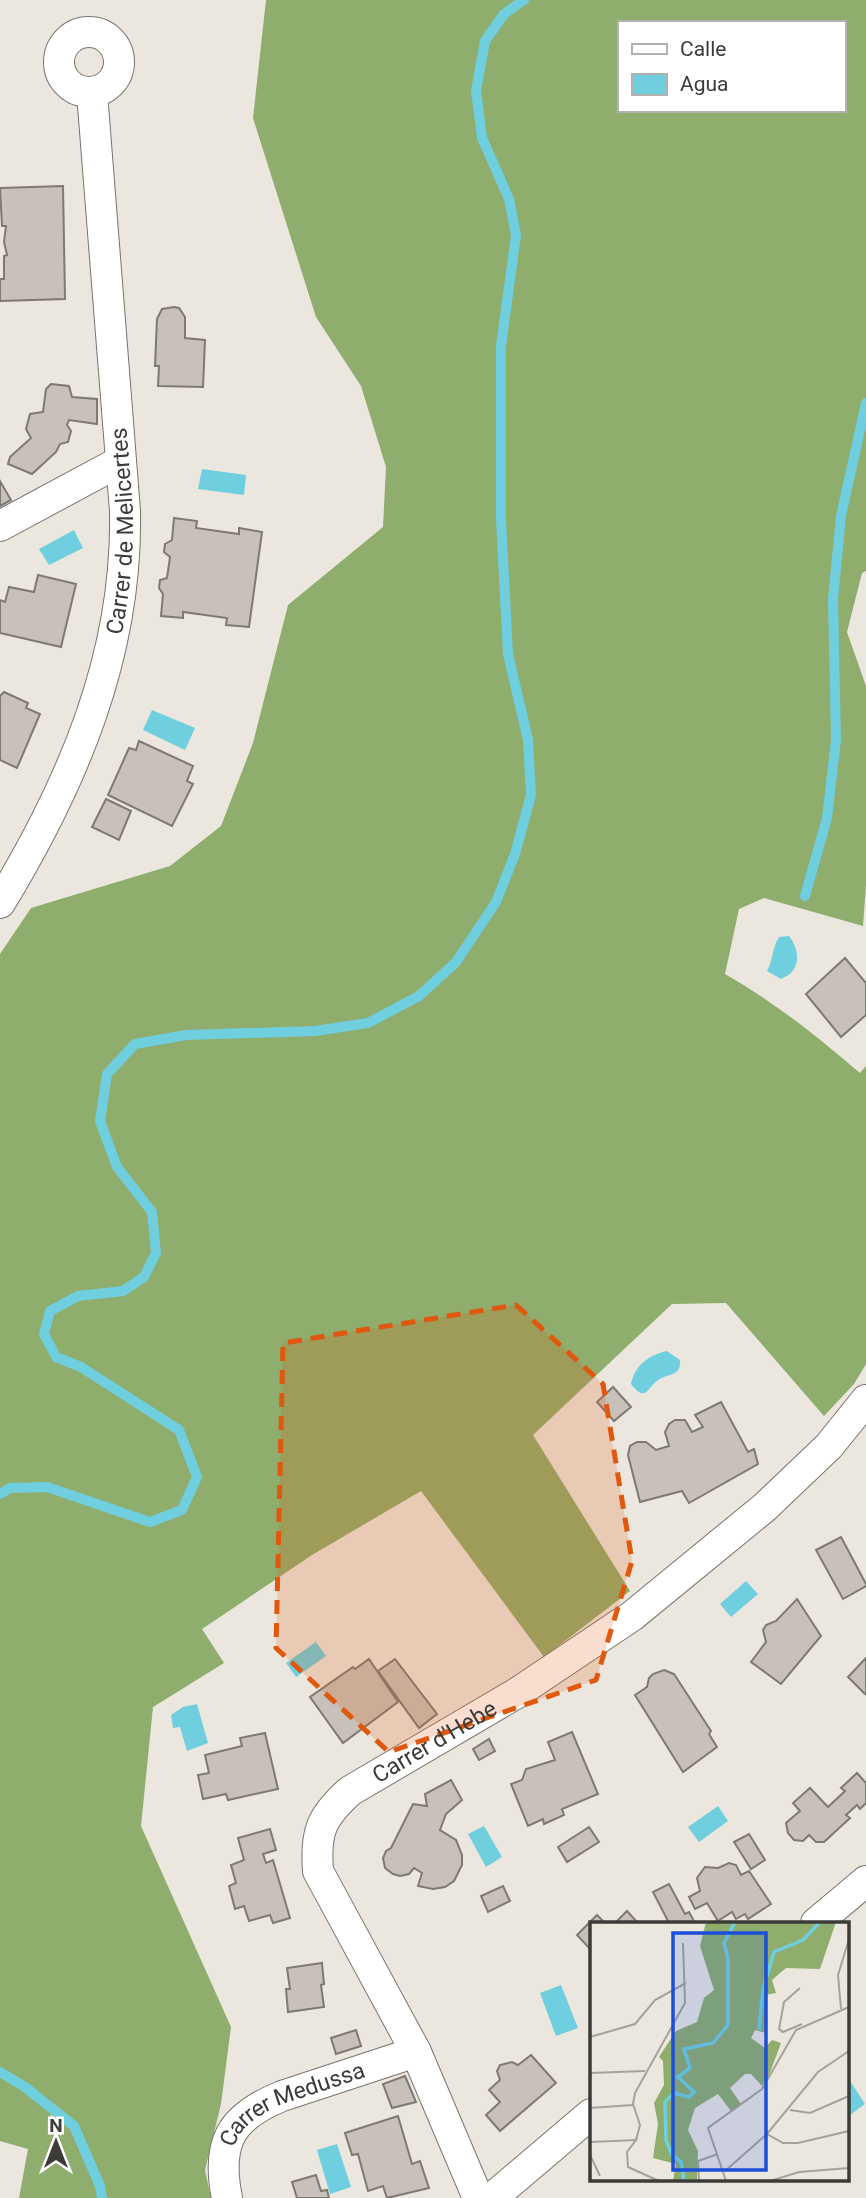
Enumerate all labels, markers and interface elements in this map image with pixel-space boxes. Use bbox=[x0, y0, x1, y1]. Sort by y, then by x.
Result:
legend bbox=[618, 21, 845, 112]
text: Calle bbox=[680, 37, 726, 61]
text: Agua bbox=[680, 72, 729, 96]
street label: Carrer de Melicertes bbox=[100, 427, 139, 637]
street label: Carrer d'Hebe bbox=[367, 1695, 501, 1788]
inset map bbox=[590, 1922, 848, 2180]
street label: Carrer Medussa bbox=[214, 2056, 368, 2150]
north arrow bbox=[21, 2107, 91, 2177]
text: N bbox=[49, 2114, 63, 2137]

